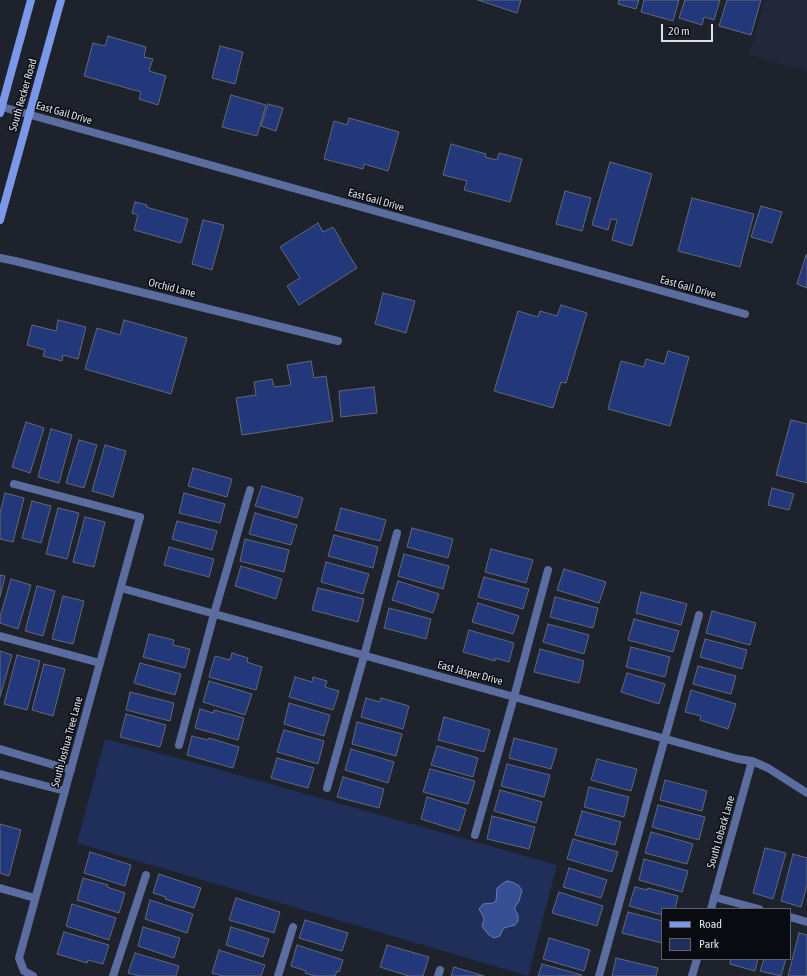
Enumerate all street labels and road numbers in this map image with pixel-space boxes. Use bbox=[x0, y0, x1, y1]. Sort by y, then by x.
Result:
street label: South Recker Road bbox=[6, 57, 40, 133]
street label: East Gail Drive bbox=[34, 99, 94, 127]
street label: East Gail Drive bbox=[346, 186, 406, 214]
street label: East Gail Drive bbox=[658, 273, 718, 301]
street label: Orchid Lane bbox=[147, 276, 197, 300]
street label: East Jasper Drive bbox=[436, 658, 504, 688]
street label: South Joshua Tree Lane bbox=[49, 695, 85, 789]
street label: South Loback Lane bbox=[704, 794, 738, 870]

